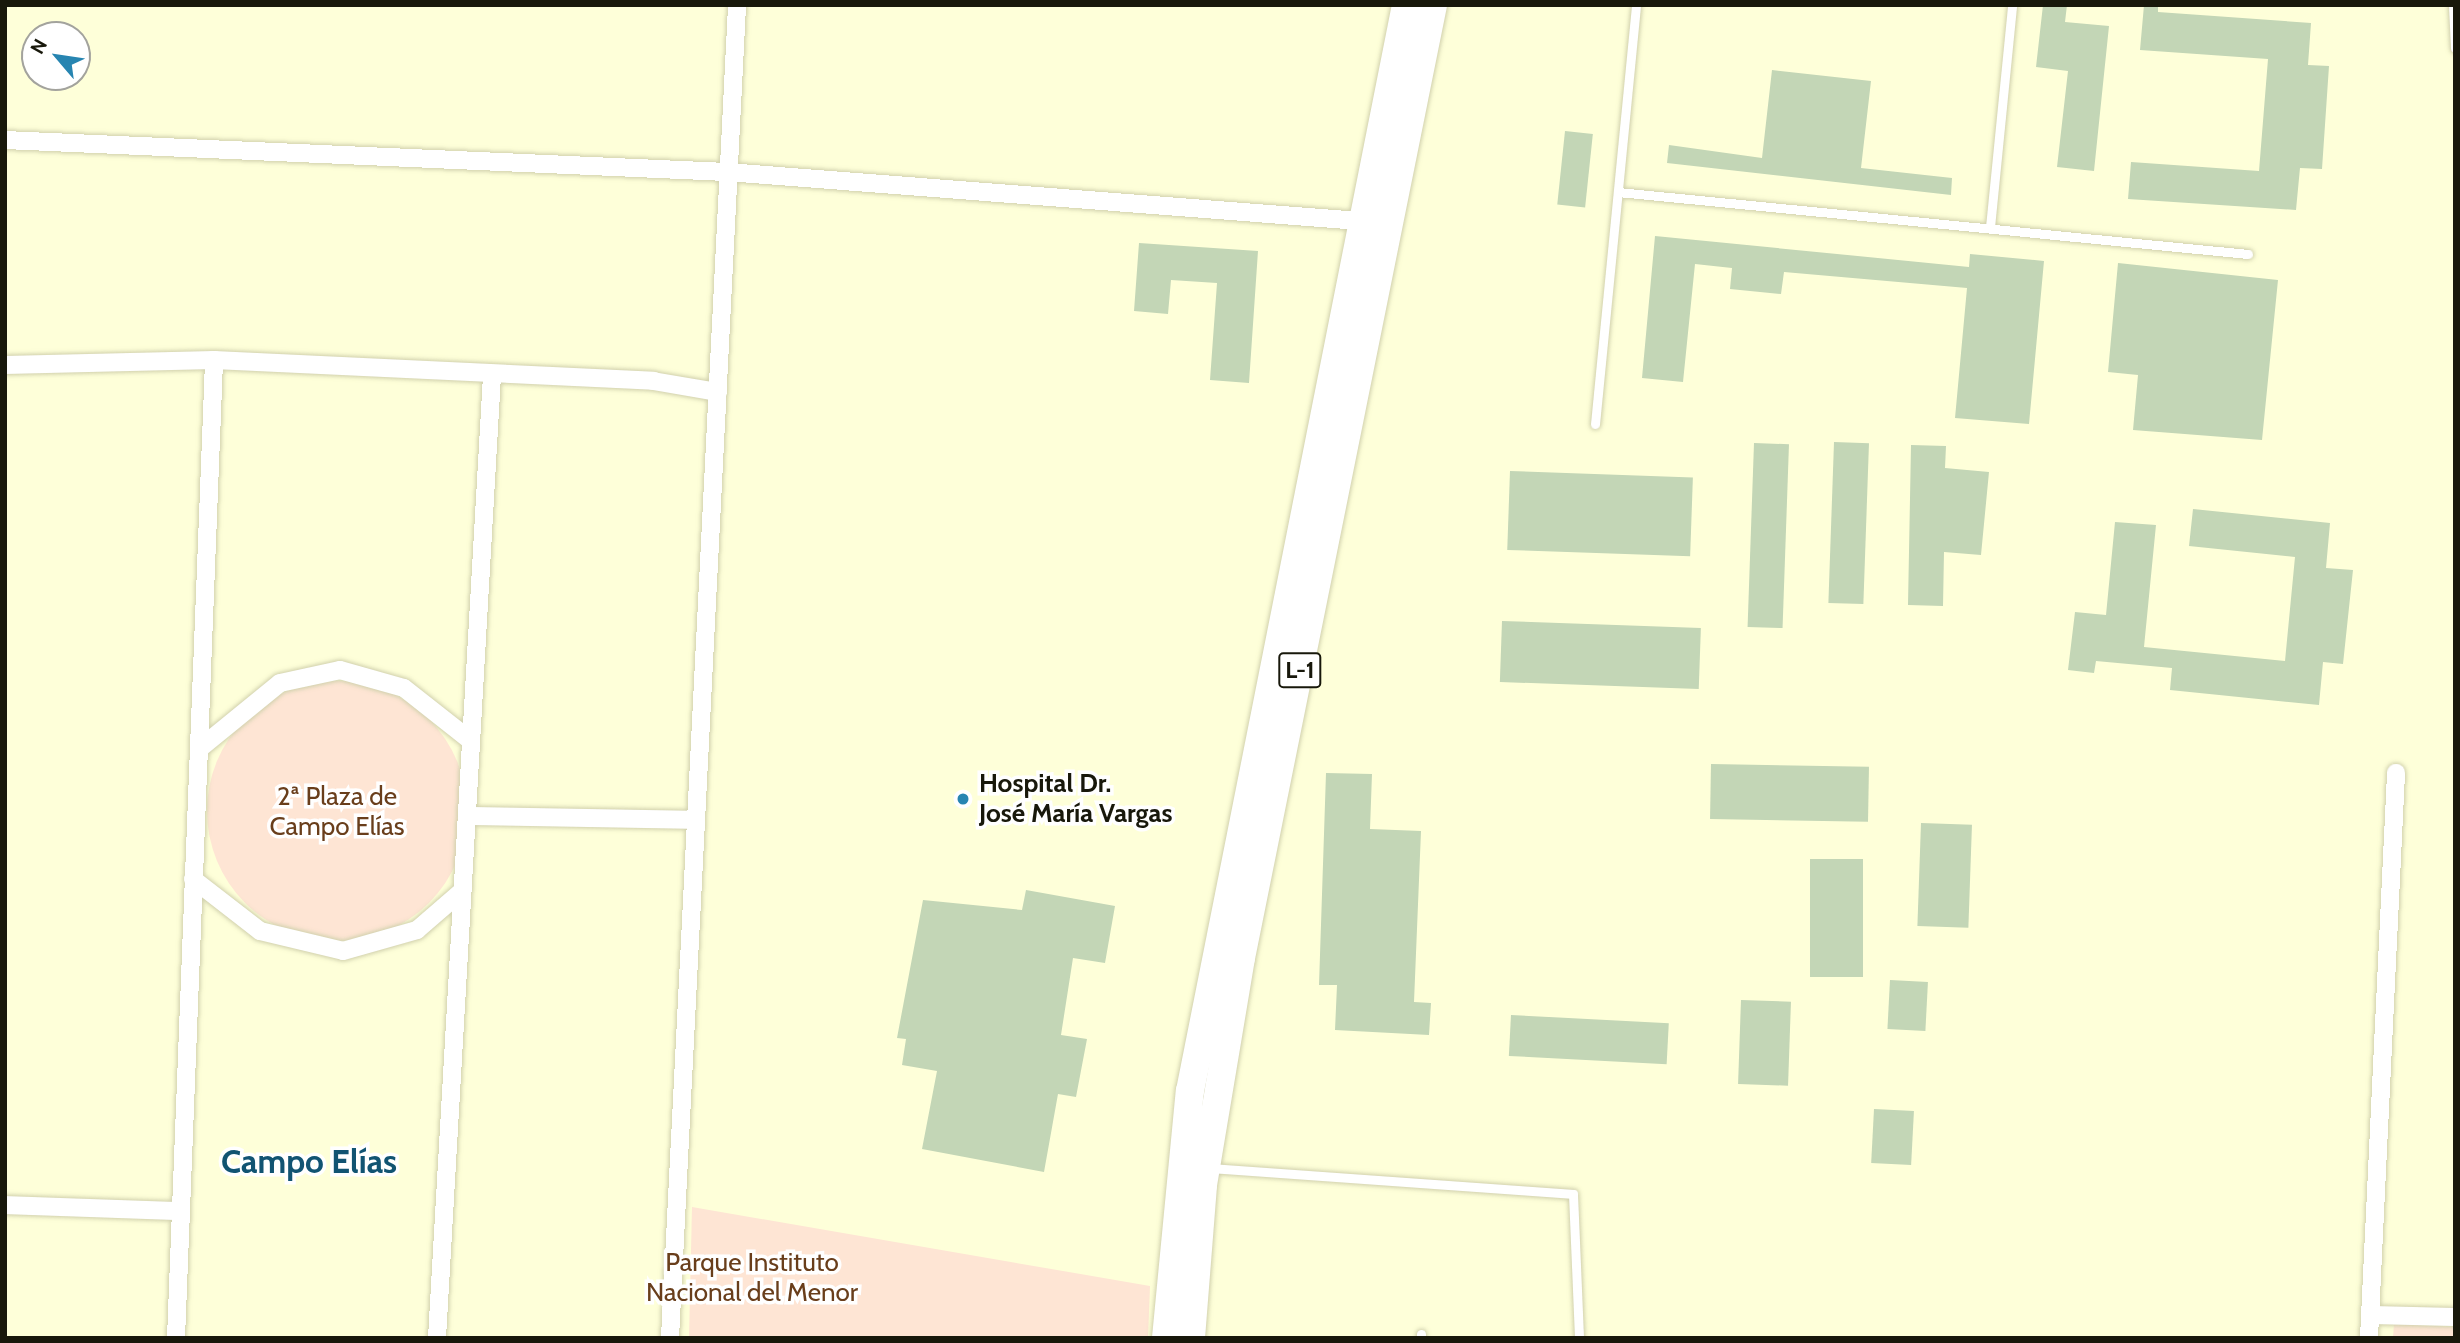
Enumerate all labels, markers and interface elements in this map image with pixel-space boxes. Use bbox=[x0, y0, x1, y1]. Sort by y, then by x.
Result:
north arrow bbox=[21, 21, 91, 91]
text: N bbox=[26, 35, 52, 58]
road number: L-1 bbox=[1277, 650, 1323, 690]
place label: Hospital Dr. José María Vargas bbox=[979, 768, 1173, 830]
park label: 2ª Plaza de Campo Elías bbox=[269, 781, 405, 842]
marker: Hospital Dr. José María Vargas bbox=[953, 789, 973, 809]
district label: Campo Elías bbox=[221, 1142, 397, 1182]
park label: Parque Instituto Nacional del Menor bbox=[646, 1247, 858, 1308]

